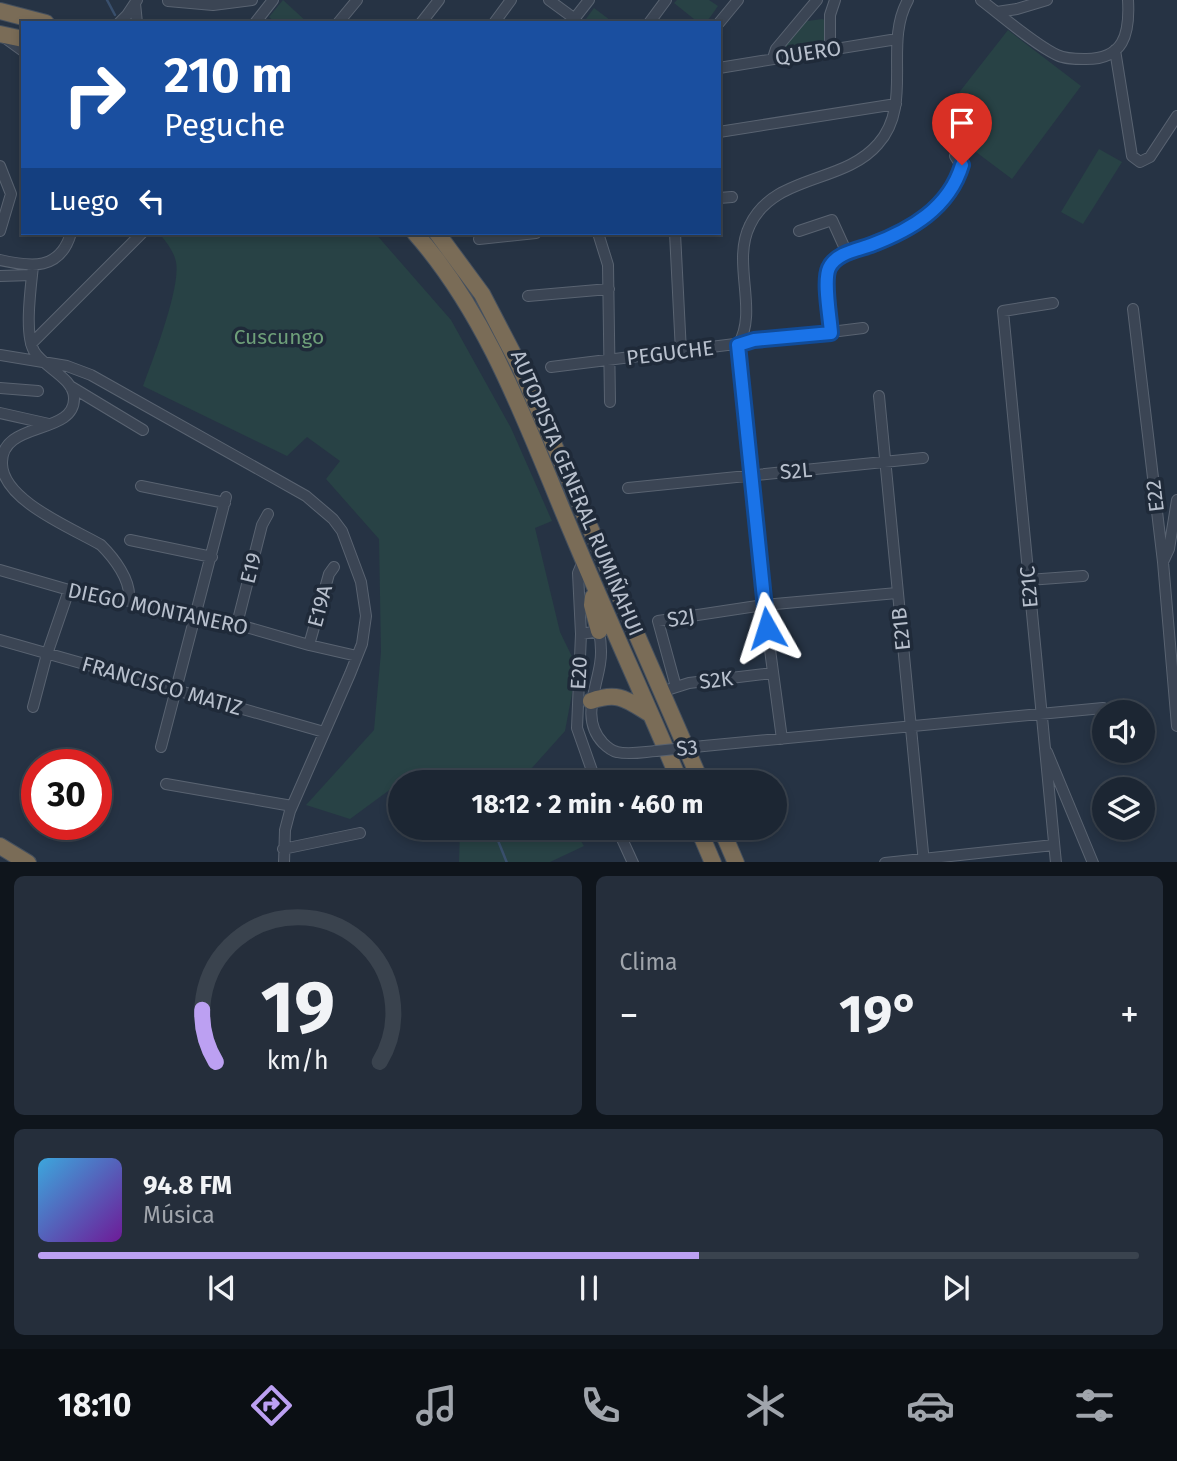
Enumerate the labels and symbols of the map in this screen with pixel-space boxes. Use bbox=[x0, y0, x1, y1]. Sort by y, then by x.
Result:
street label: QUERO bbox=[773, 35, 843, 71]
pin bbox=[932, 93, 992, 165]
park label: Cuscungo bbox=[234, 324, 324, 350]
street label: PEGUCHE bbox=[625, 335, 715, 371]
street label: AUTOPISTA GENERAL RUMIÑAHUI bbox=[505, 346, 649, 640]
street label: S2L bbox=[779, 457, 814, 485]
street label: E22 bbox=[1140, 479, 1170, 513]
street label: E19 bbox=[235, 550, 267, 586]
street label: E21C bbox=[1014, 565, 1044, 609]
street label: DIEGO MONTANERO bbox=[66, 577, 250, 641]
street label: E19A bbox=[302, 582, 338, 630]
position arrow bbox=[730, 591, 804, 665]
street label: S2J bbox=[665, 603, 697, 633]
street label: E21B bbox=[886, 606, 916, 652]
street label: FRANCISCO MATIZ bbox=[79, 651, 245, 721]
street label: E20 bbox=[565, 656, 593, 690]
street label: S2K bbox=[698, 665, 735, 695]
street label: S3 bbox=[675, 734, 699, 762]
speed limit sign: 30 bbox=[21, 749, 112, 840]

